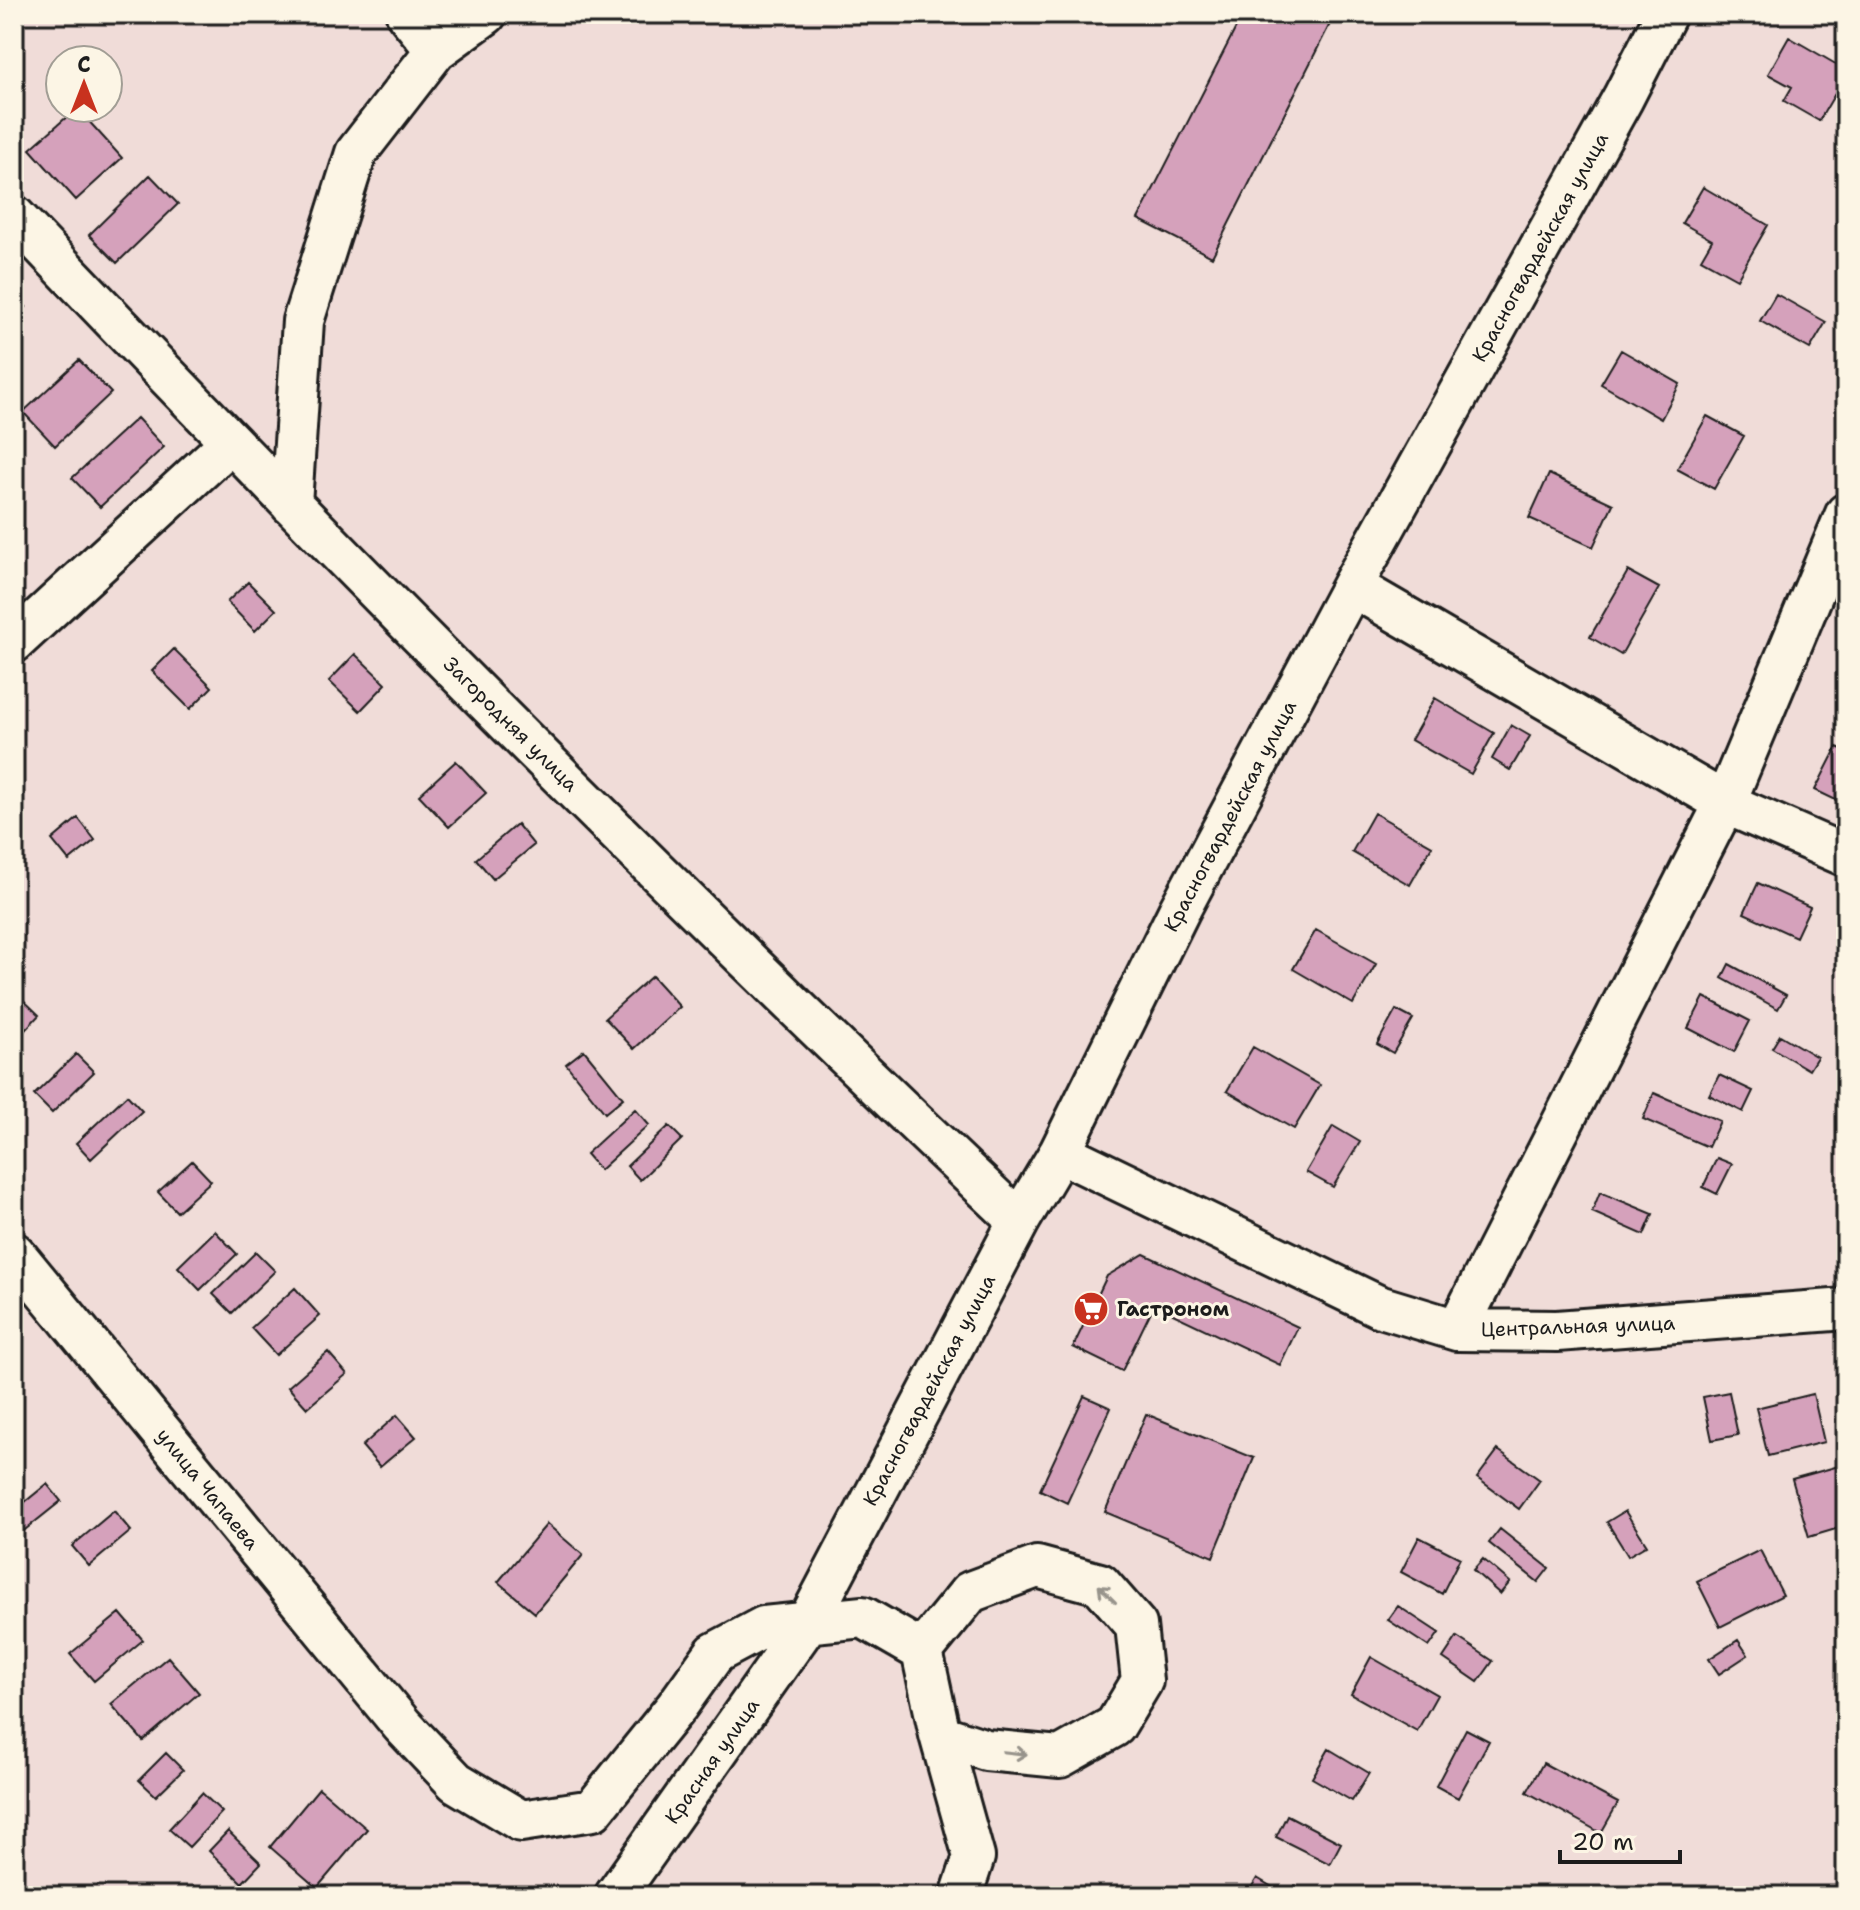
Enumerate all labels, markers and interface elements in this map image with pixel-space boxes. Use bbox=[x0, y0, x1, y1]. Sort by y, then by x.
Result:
north arrow bbox=[44, 44, 124, 124]
text: С bbox=[77, 50, 91, 79]
street label: Красногвардейская улица bbox=[1466, 127, 1614, 366]
street label: Загородняя улица bbox=[438, 651, 584, 797]
street label: Красногвардейская улица bbox=[1158, 695, 1302, 936]
street label: Красногвардейская улица bbox=[857, 1269, 1001, 1510]
supermarket icon: Гастроном bbox=[1072, 1290, 1110, 1328]
place label: Гастроном bbox=[1117, 1296, 1229, 1322]
street label: Центральная улица bbox=[1480, 1310, 1676, 1342]
street label: улица Чапаева bbox=[151, 1423, 265, 1556]
one-way arrow bbox=[1098, 1584, 1117, 1604]
street label: Красная улица bbox=[659, 1693, 765, 1829]
one-way arrow bbox=[1001, 1746, 1028, 1761]
scale bar bbox=[1560, 1814, 1680, 1864]
text: 20 m bbox=[1572, 1826, 1634, 1858]

